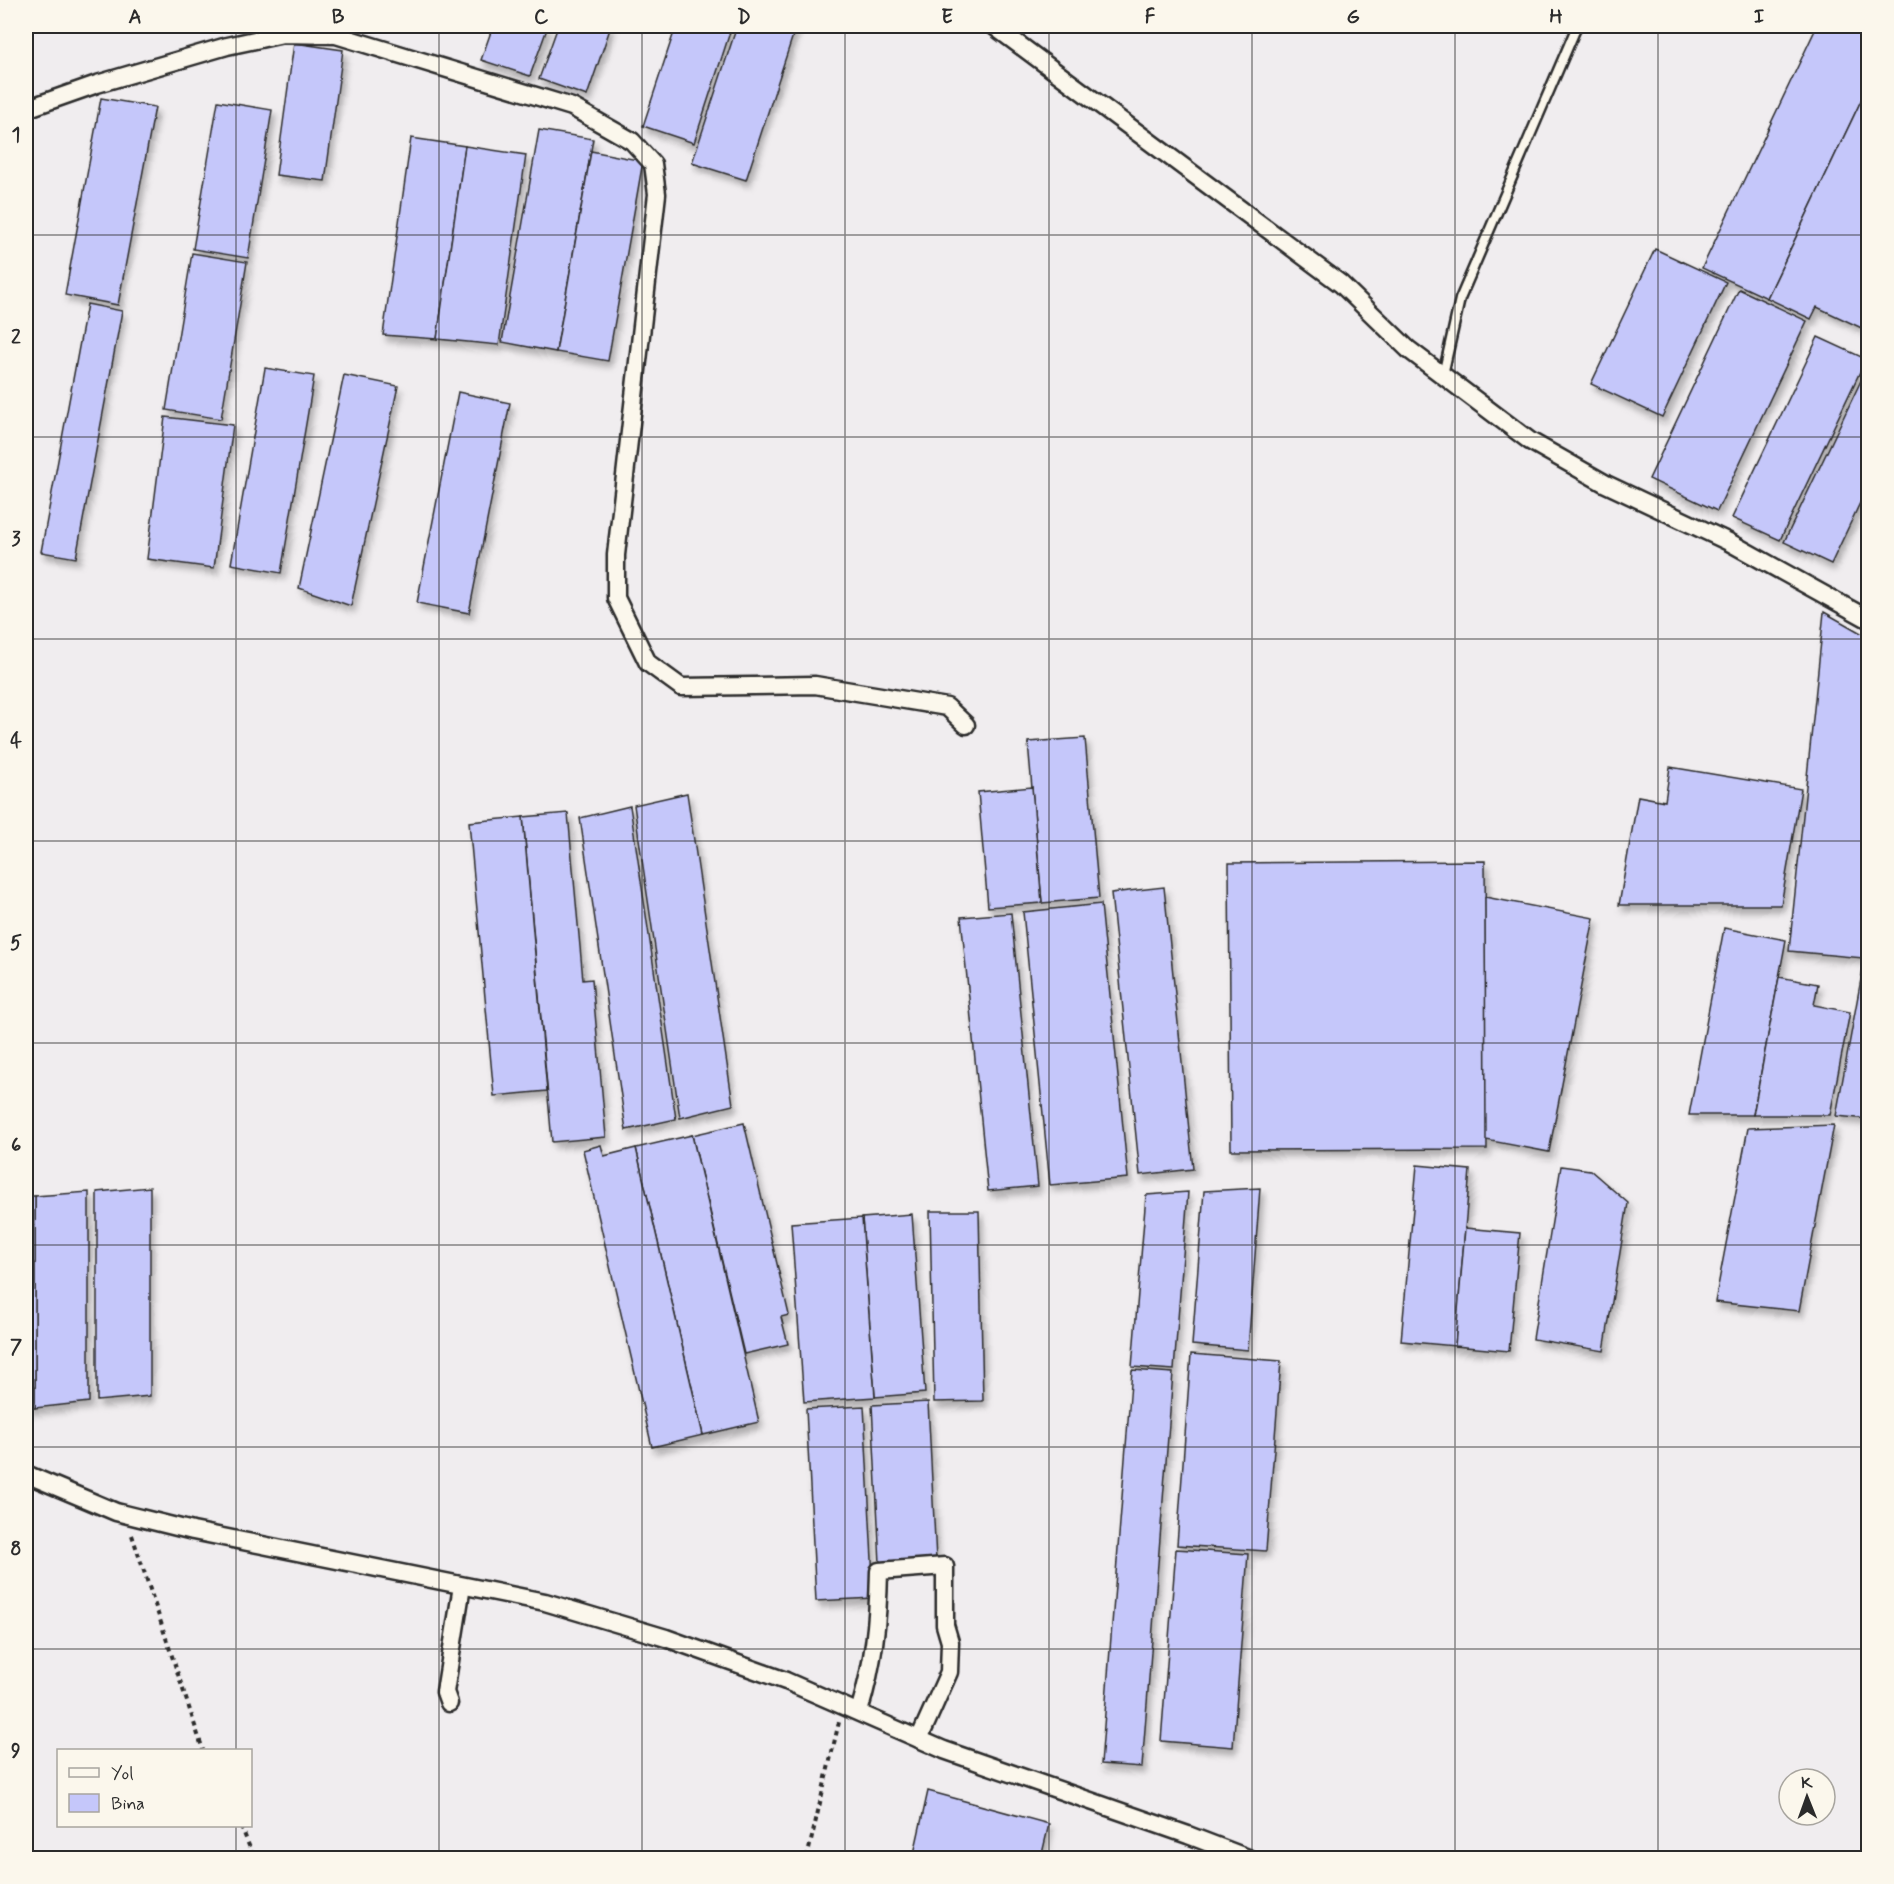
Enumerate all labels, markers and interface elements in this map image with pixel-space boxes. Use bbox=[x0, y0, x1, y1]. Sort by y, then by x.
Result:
text: A bbox=[128, 4, 142, 31]
text: B bbox=[332, 4, 345, 31]
text: C bbox=[534, 4, 549, 31]
text: D bbox=[737, 4, 751, 31]
text: E bbox=[941, 4, 953, 31]
text: F bbox=[1145, 4, 1156, 31]
text: G bbox=[1346, 4, 1360, 31]
text: H bbox=[1549, 4, 1563, 31]
text: I bbox=[1754, 4, 1764, 31]
text: 1 bbox=[12, 122, 20, 149]
text: 2 bbox=[11, 324, 21, 351]
text: 3 bbox=[11, 526, 21, 553]
text: 4 bbox=[10, 728, 22, 755]
text: 5 bbox=[10, 930, 22, 957]
text: 6 bbox=[11, 1132, 21, 1159]
text: 7 bbox=[10, 1334, 22, 1361]
text: 8 bbox=[10, 1536, 22, 1563]
text: 9 bbox=[11, 1738, 21, 1765]
legend bbox=[57, 1749, 252, 1827]
text: Yol bbox=[111, 1762, 134, 1786]
north arrow bbox=[1777, 1767, 1837, 1827]
text: K bbox=[1801, 1773, 1813, 1794]
text: Bina bbox=[111, 1792, 145, 1816]

